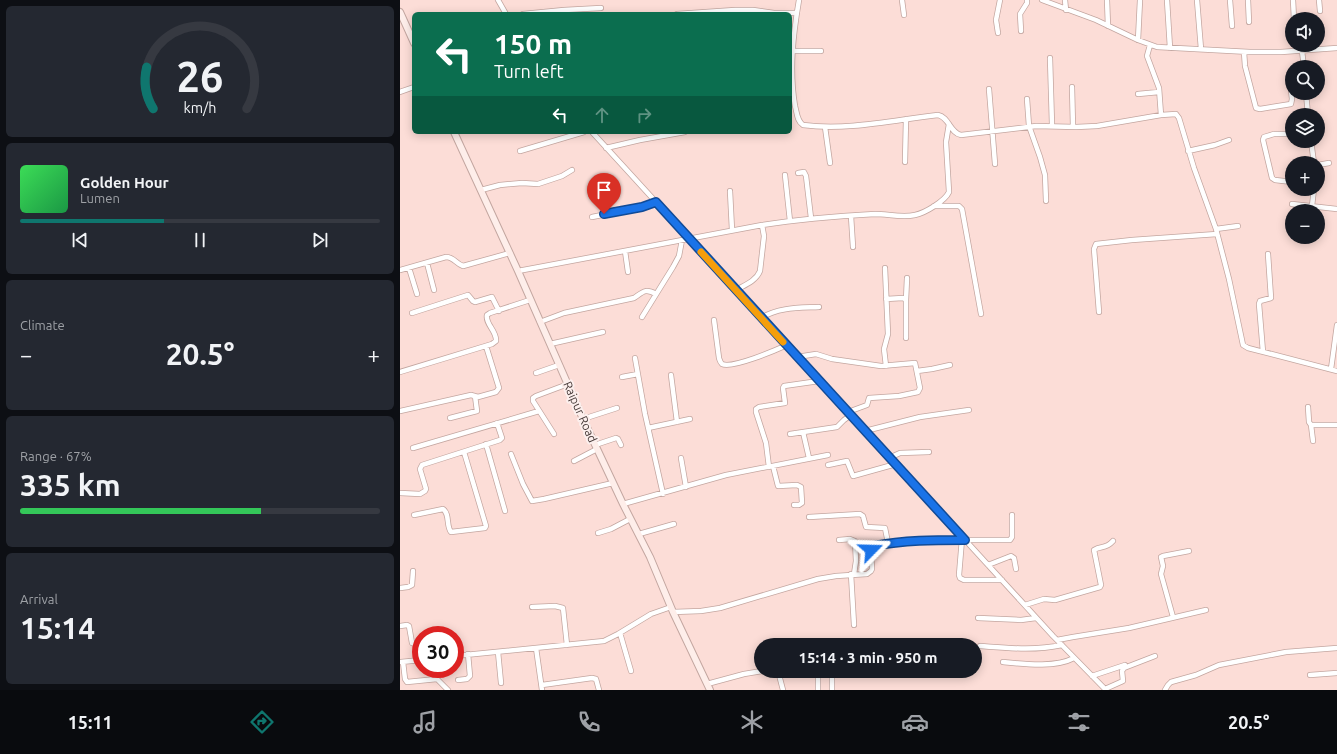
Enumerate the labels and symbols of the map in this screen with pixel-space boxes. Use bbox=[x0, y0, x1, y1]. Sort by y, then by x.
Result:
pin bbox=[587, 173, 621, 214]
street label: Raipur Road bbox=[561, 379, 600, 444]
position arrow bbox=[850, 529, 892, 571]
speed limit sign: 30 bbox=[412, 626, 464, 678]

